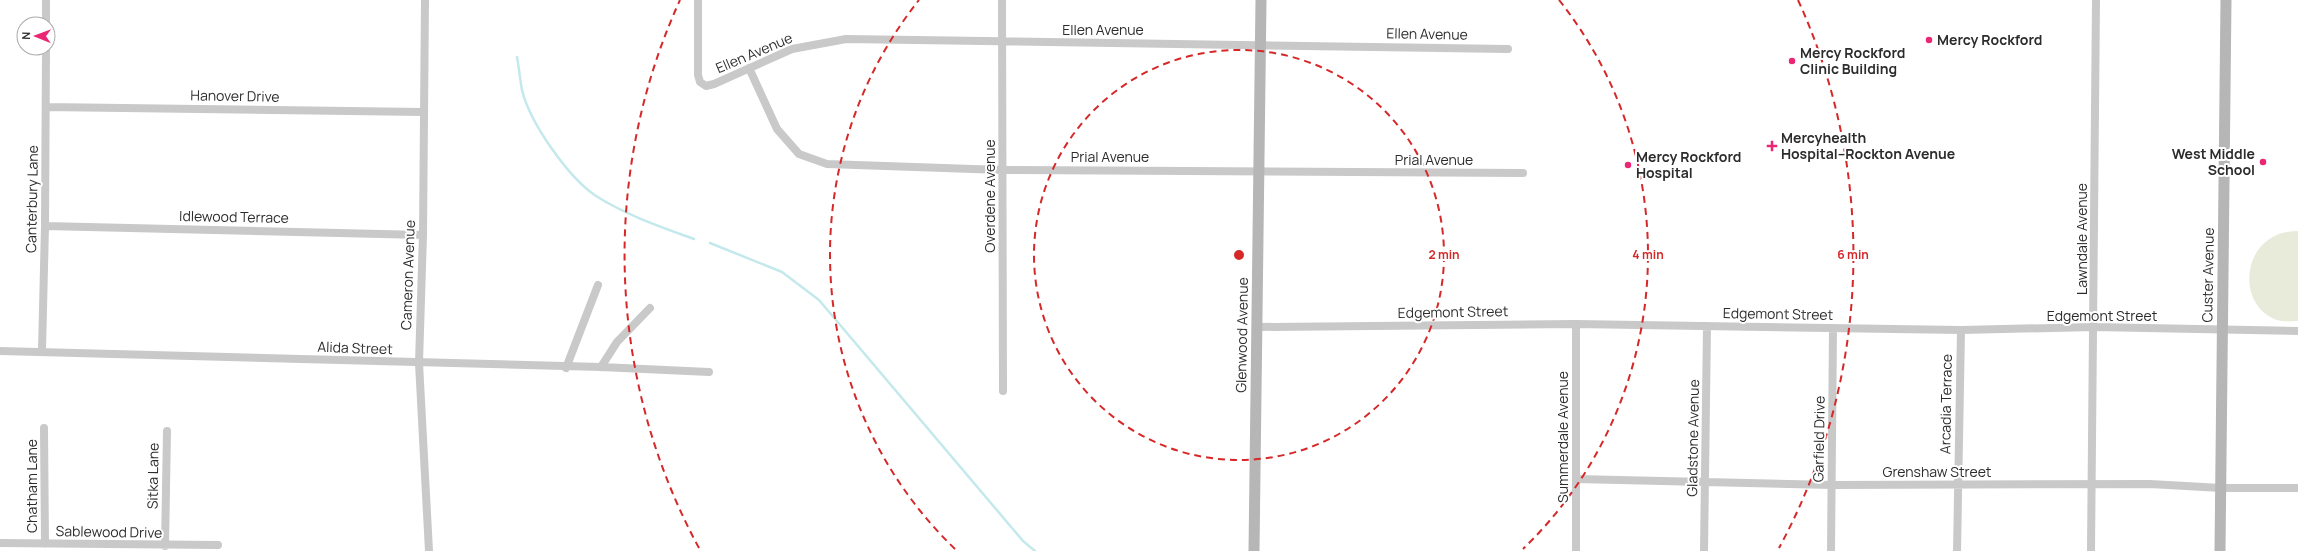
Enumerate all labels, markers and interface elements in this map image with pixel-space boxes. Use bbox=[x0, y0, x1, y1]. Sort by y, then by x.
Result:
north arrow bbox=[16, 16, 56, 56]
street label: Ellen Avenue bbox=[1062, 20, 1144, 39]
street label: Ellen Avenue bbox=[1386, 23, 1468, 44]
street label: Ellen Avenue bbox=[713, 28, 795, 77]
place label: Mercy Rockford bbox=[1937, 30, 2042, 49]
text: N bbox=[18, 32, 33, 40]
marker: Mercy Rockford bbox=[1924, 35, 1934, 45]
place label: Mercy Rockford Clinic Building bbox=[1800, 43, 1905, 78]
marker: Mercy Rockford Clinic Building bbox=[1787, 56, 1797, 66]
street label: Hanover Drive bbox=[190, 85, 280, 106]
place label: Mercyhealth Hospital–Rockton Avenue bbox=[1781, 128, 1955, 163]
street label: Overdene Avenue bbox=[980, 139, 999, 253]
marker: Mercyhealth Hospital–Rockton Avenue bbox=[1766, 140, 1778, 152]
place label: West Middle School bbox=[2172, 144, 2255, 179]
street label: Canterbury Lane bbox=[21, 145, 42, 253]
street label: Prial Avenue bbox=[1071, 147, 1149, 166]
place label: Mercy Rockford Hospital bbox=[1636, 147, 1741, 182]
street label: Prial Avenue bbox=[1395, 150, 1473, 169]
marker: West Middle School bbox=[2258, 157, 2268, 167]
marker: Mercy Rockford Hospital bbox=[1623, 160, 1633, 170]
street label: Lawndale Avenue bbox=[2072, 183, 2091, 295]
street label: Idlewood Terrace bbox=[179, 206, 289, 227]
street label: Cameron Avenue bbox=[396, 220, 419, 330]
street label: Custer Avenue bbox=[2197, 227, 2218, 323]
text: 2 min bbox=[1428, 246, 1460, 263]
text: 4 min bbox=[1632, 246, 1664, 263]
text: 6 min bbox=[1837, 246, 1869, 263]
centre of rings bbox=[1232, 248, 1246, 262]
street label: Glenwood Avenue bbox=[1231, 277, 1252, 393]
street label: Edgemont Street bbox=[1398, 301, 1509, 322]
street label: Edgemont Street bbox=[1723, 303, 1834, 324]
street label: Edgemont Street bbox=[2047, 306, 2158, 325]
street label: Alida Street bbox=[317, 337, 393, 358]
street label: Arcadia Terrace bbox=[1935, 354, 1956, 454]
street label: Summerdale Avenue bbox=[1553, 371, 1572, 503]
street label: Gladstone Avenue bbox=[1682, 379, 1703, 497]
street label: Garfield Drive bbox=[1808, 396, 1829, 482]
street label: Chatham Lane bbox=[22, 439, 41, 533]
street label: Sitka Lane bbox=[142, 443, 163, 509]
street label: Grenshaw Street bbox=[1883, 462, 1992, 481]
street label: Sablewood Drive bbox=[55, 521, 163, 542]

